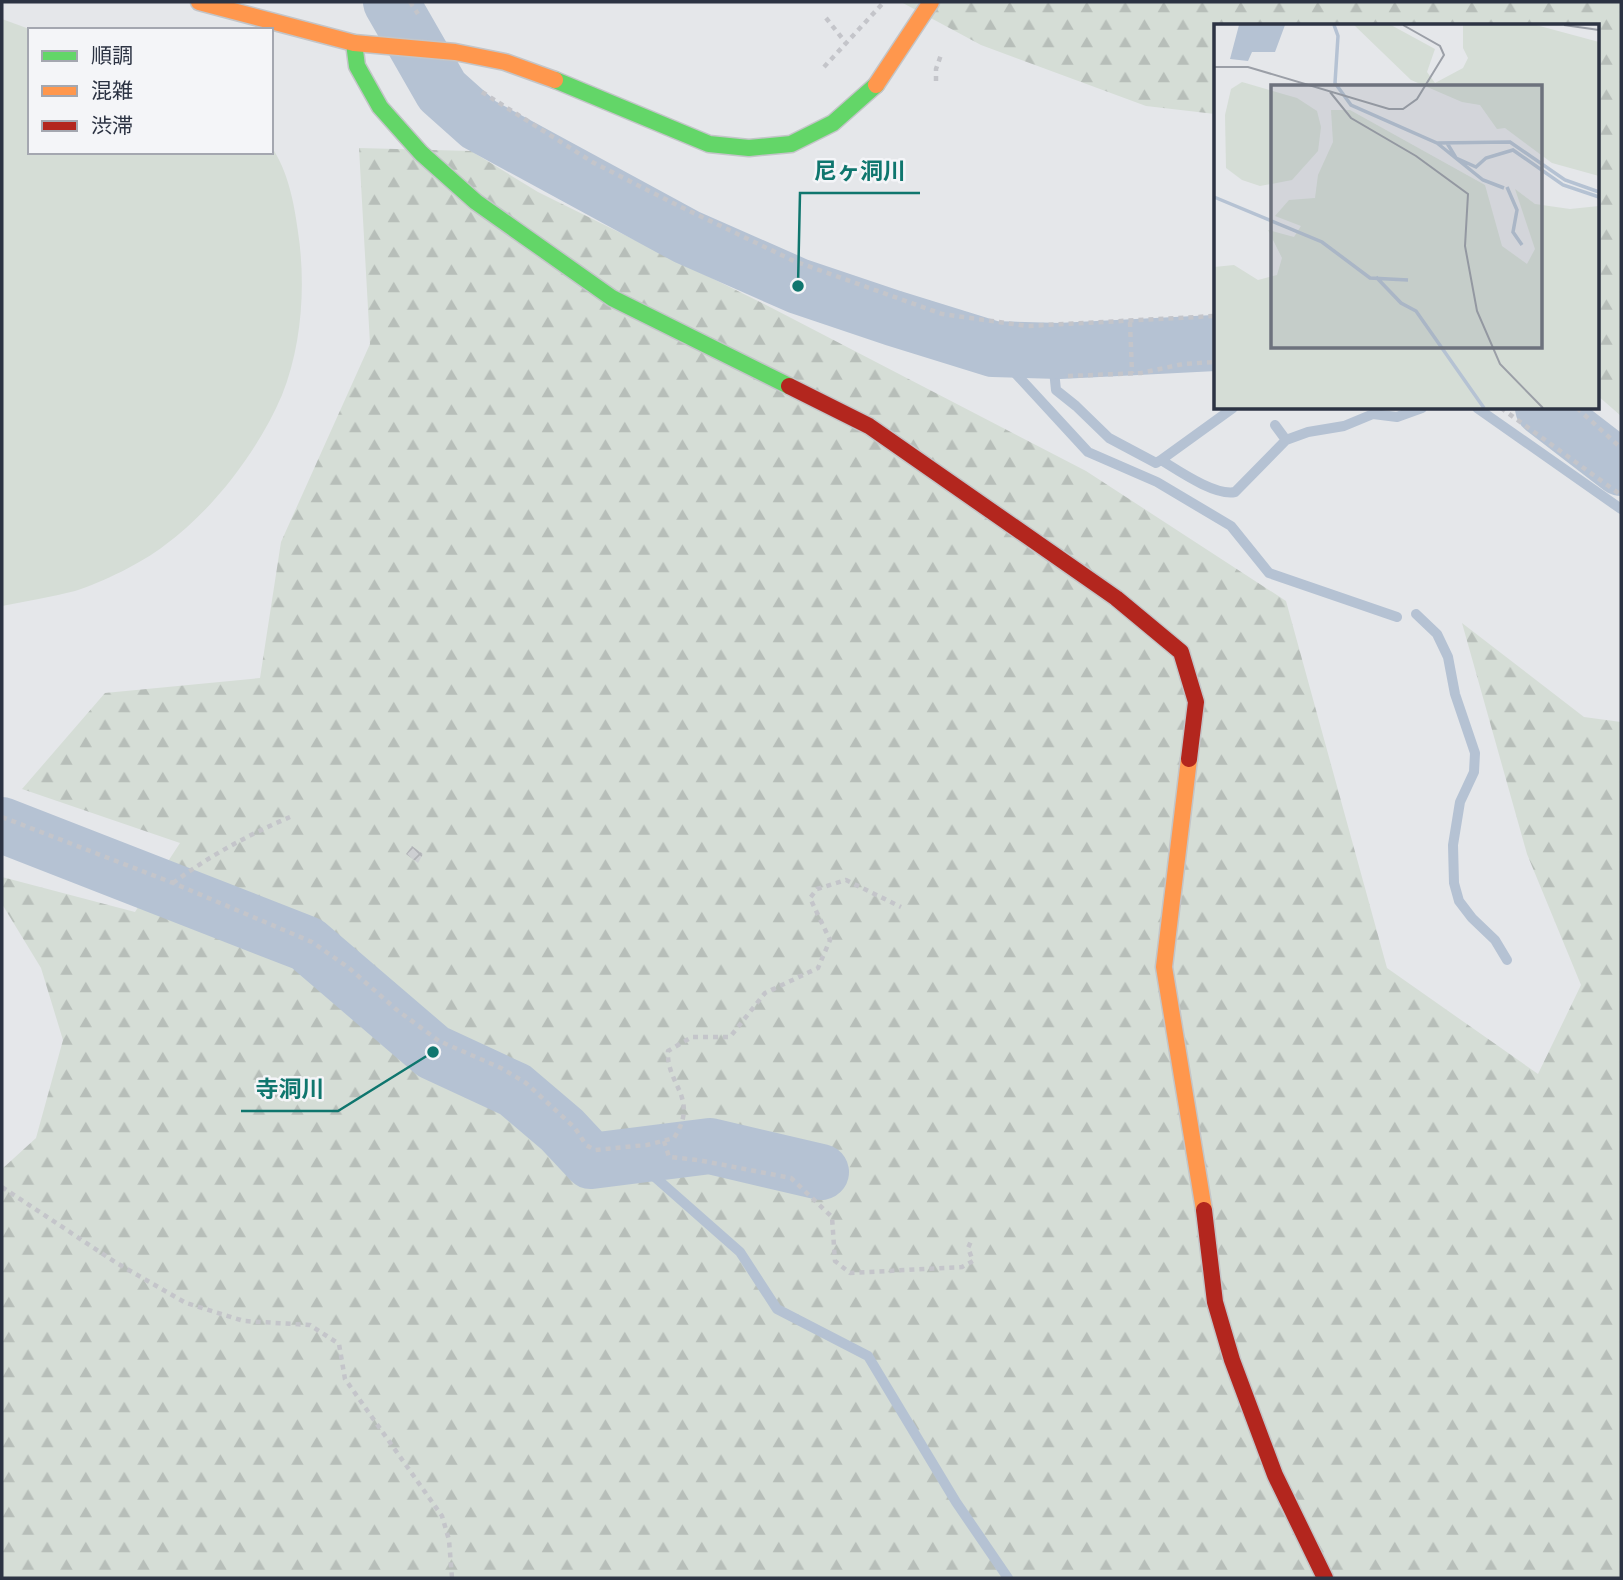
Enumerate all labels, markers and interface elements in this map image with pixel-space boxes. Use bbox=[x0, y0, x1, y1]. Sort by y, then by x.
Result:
inset map bbox=[1214, 24, 1598, 410]
legend bbox=[28, 28, 273, 154]
text: 順調 bbox=[91, 42, 133, 67]
text: 混雑 bbox=[91, 77, 133, 102]
text: 渋滞 bbox=[91, 112, 133, 137]
callout: 尼ヶ洞川 bbox=[800, 149, 920, 193]
text: 尼ヶ洞川 bbox=[814, 156, 906, 184]
callout: 寺洞川 bbox=[241, 1067, 338, 1111]
text: 寺洞川 bbox=[256, 1074, 325, 1102]

